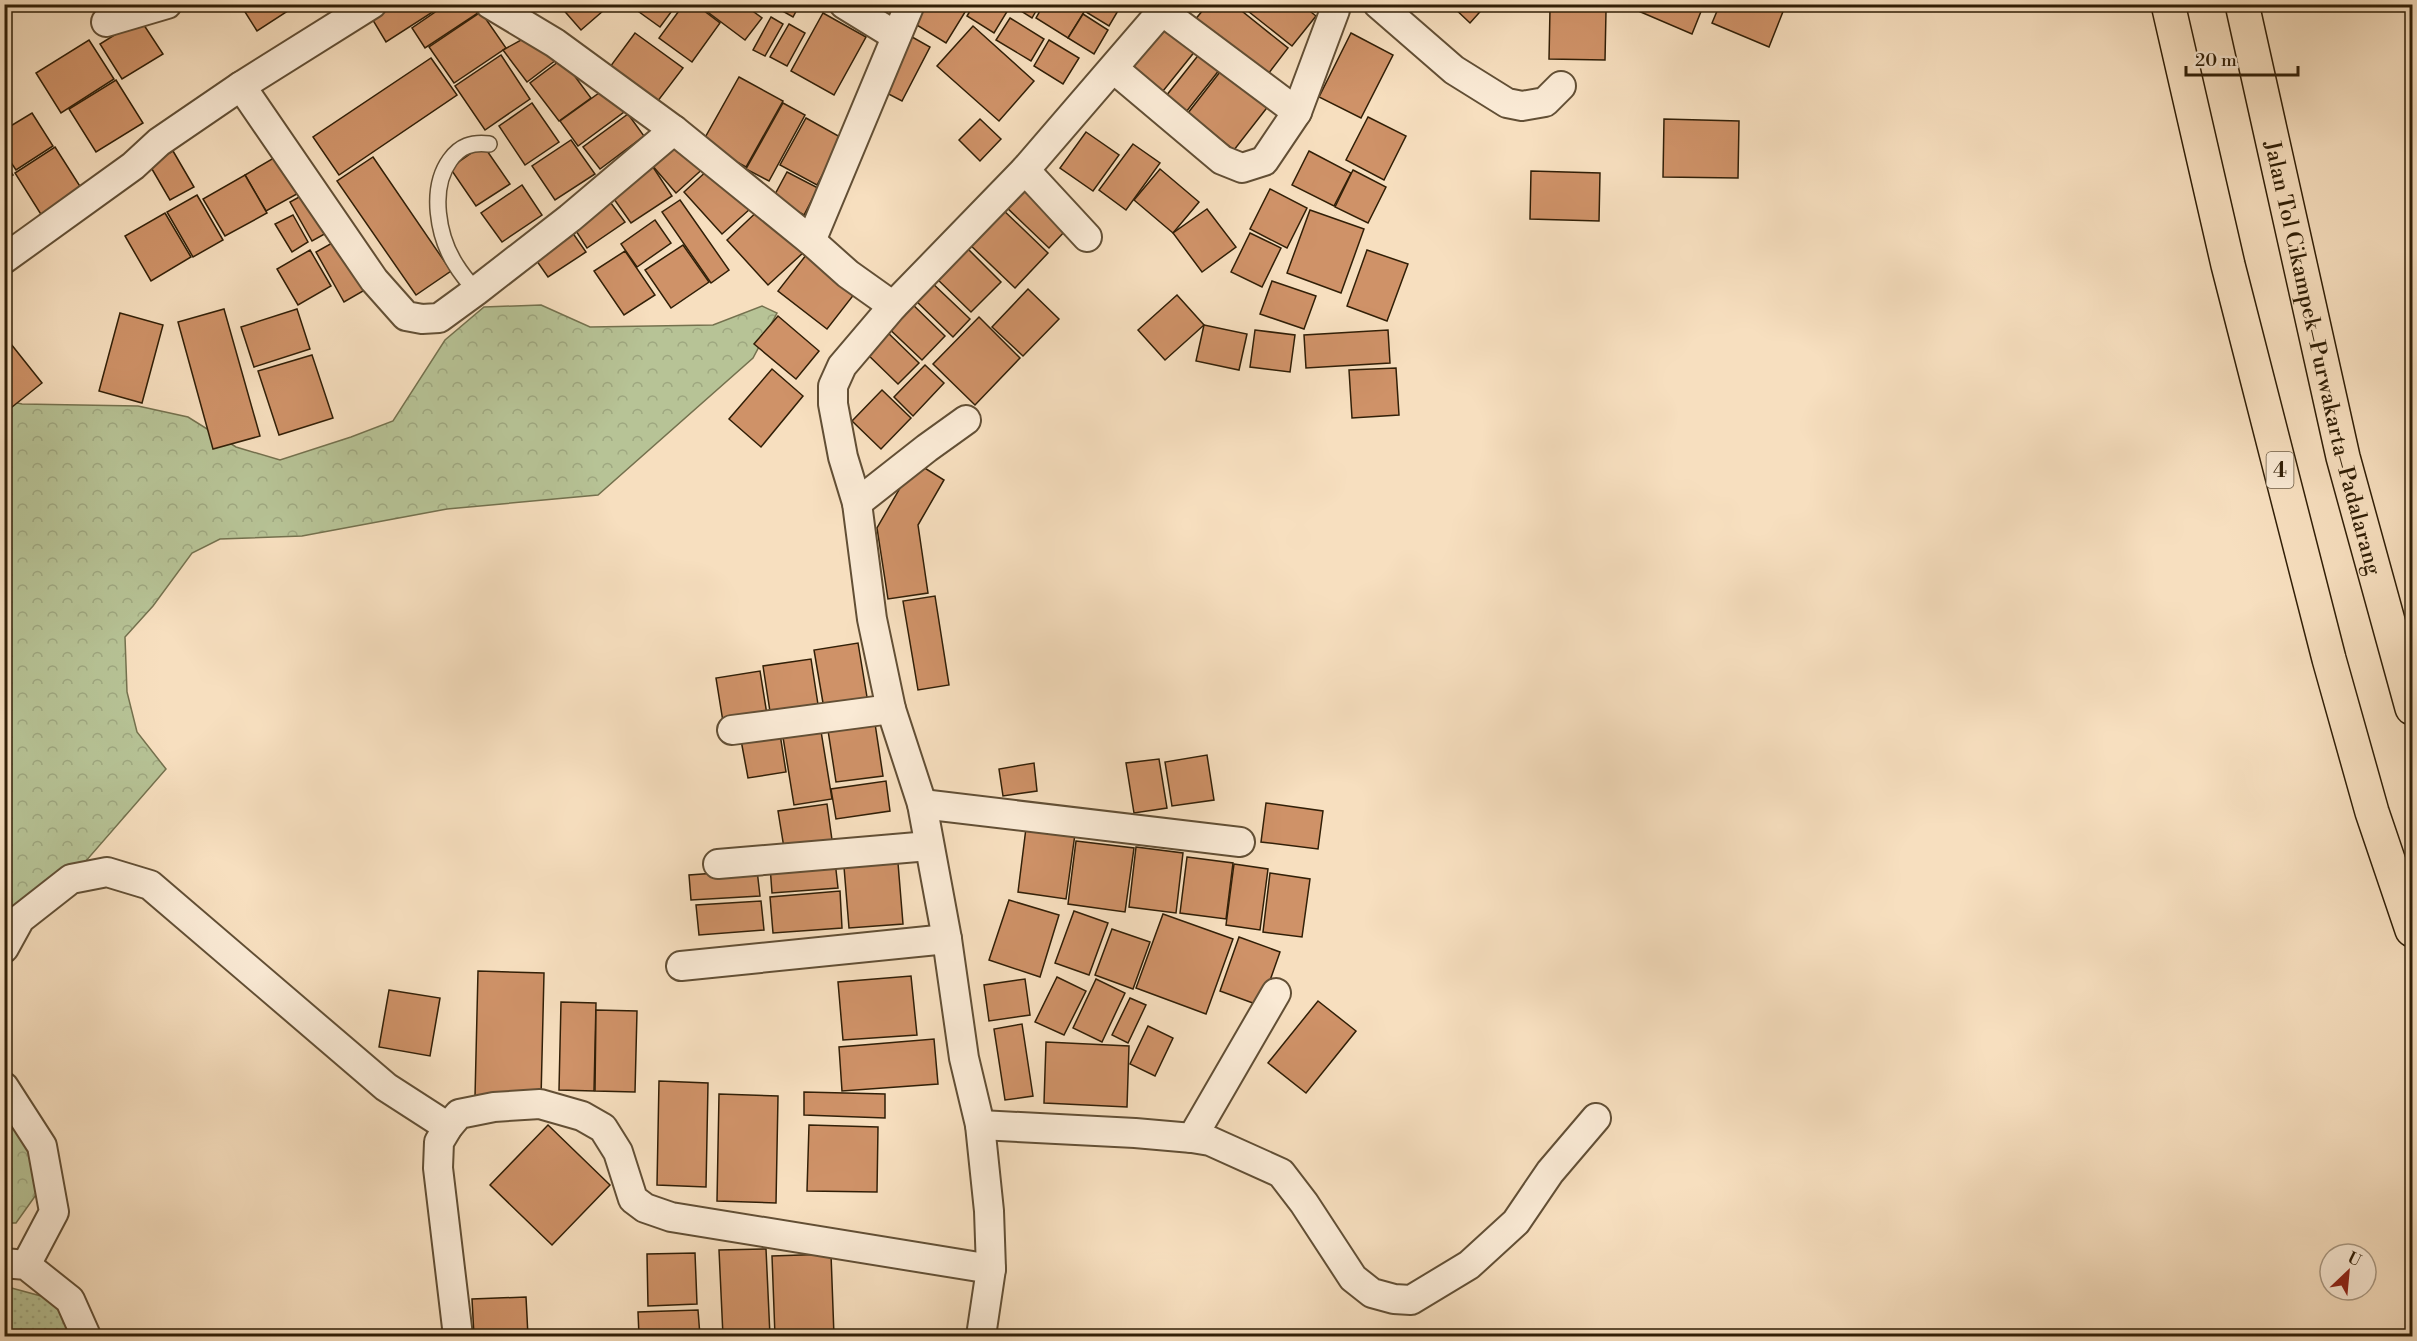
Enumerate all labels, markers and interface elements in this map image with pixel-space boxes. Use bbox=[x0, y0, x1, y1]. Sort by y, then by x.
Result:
scale bar bbox=[2186, 39, 2298, 77]
text: 20 m bbox=[2195, 49, 2237, 72]
street label: Jalan Tol Cikampek–Purwakarta–Padalarang bbox=[2258, 137, 2387, 579]
road number: 4 bbox=[2266, 452, 2294, 488]
north arrow bbox=[2318, 1242, 2378, 1302]
text: U bbox=[2344, 1248, 2365, 1271]

